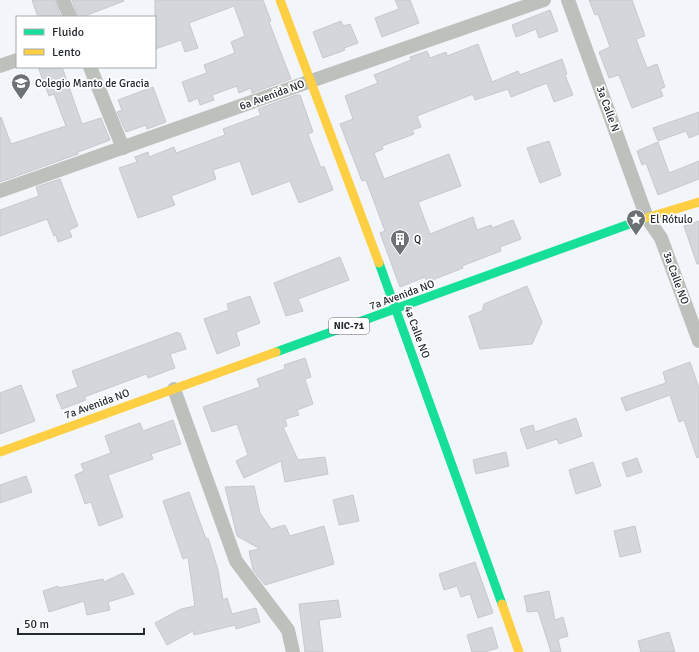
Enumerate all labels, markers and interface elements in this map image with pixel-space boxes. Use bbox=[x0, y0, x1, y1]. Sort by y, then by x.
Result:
legend bbox=[16, 16, 156, 68]
text: Fluido bbox=[52, 25, 84, 40]
text: Lento bbox=[52, 45, 81, 60]
school or university icon: Colegio Manto de Gracia bbox=[10, 72, 32, 100]
place label: Colegio Manto de Gracia bbox=[35, 77, 150, 90]
street label: 6a Avenida NO bbox=[238, 77, 306, 113]
street label: 3a Calle N bbox=[594, 84, 622, 134]
place icon: El Rótulo bbox=[625, 208, 647, 236]
place label: El Rótulo bbox=[650, 213, 693, 226]
building icon: Q bbox=[389, 228, 411, 256]
place label: Q bbox=[414, 233, 421, 246]
street label: 3a Calle NO bbox=[660, 250, 692, 306]
street label: 7a Avenida NO bbox=[368, 277, 436, 313]
street label: 4a Calle NO bbox=[401, 304, 433, 360]
road number: NIC-71 bbox=[329, 318, 369, 334]
street label: 7a Avenida NO bbox=[63, 386, 131, 422]
scale bar bbox=[18, 610, 144, 636]
text: 50 m bbox=[24, 617, 49, 632]

